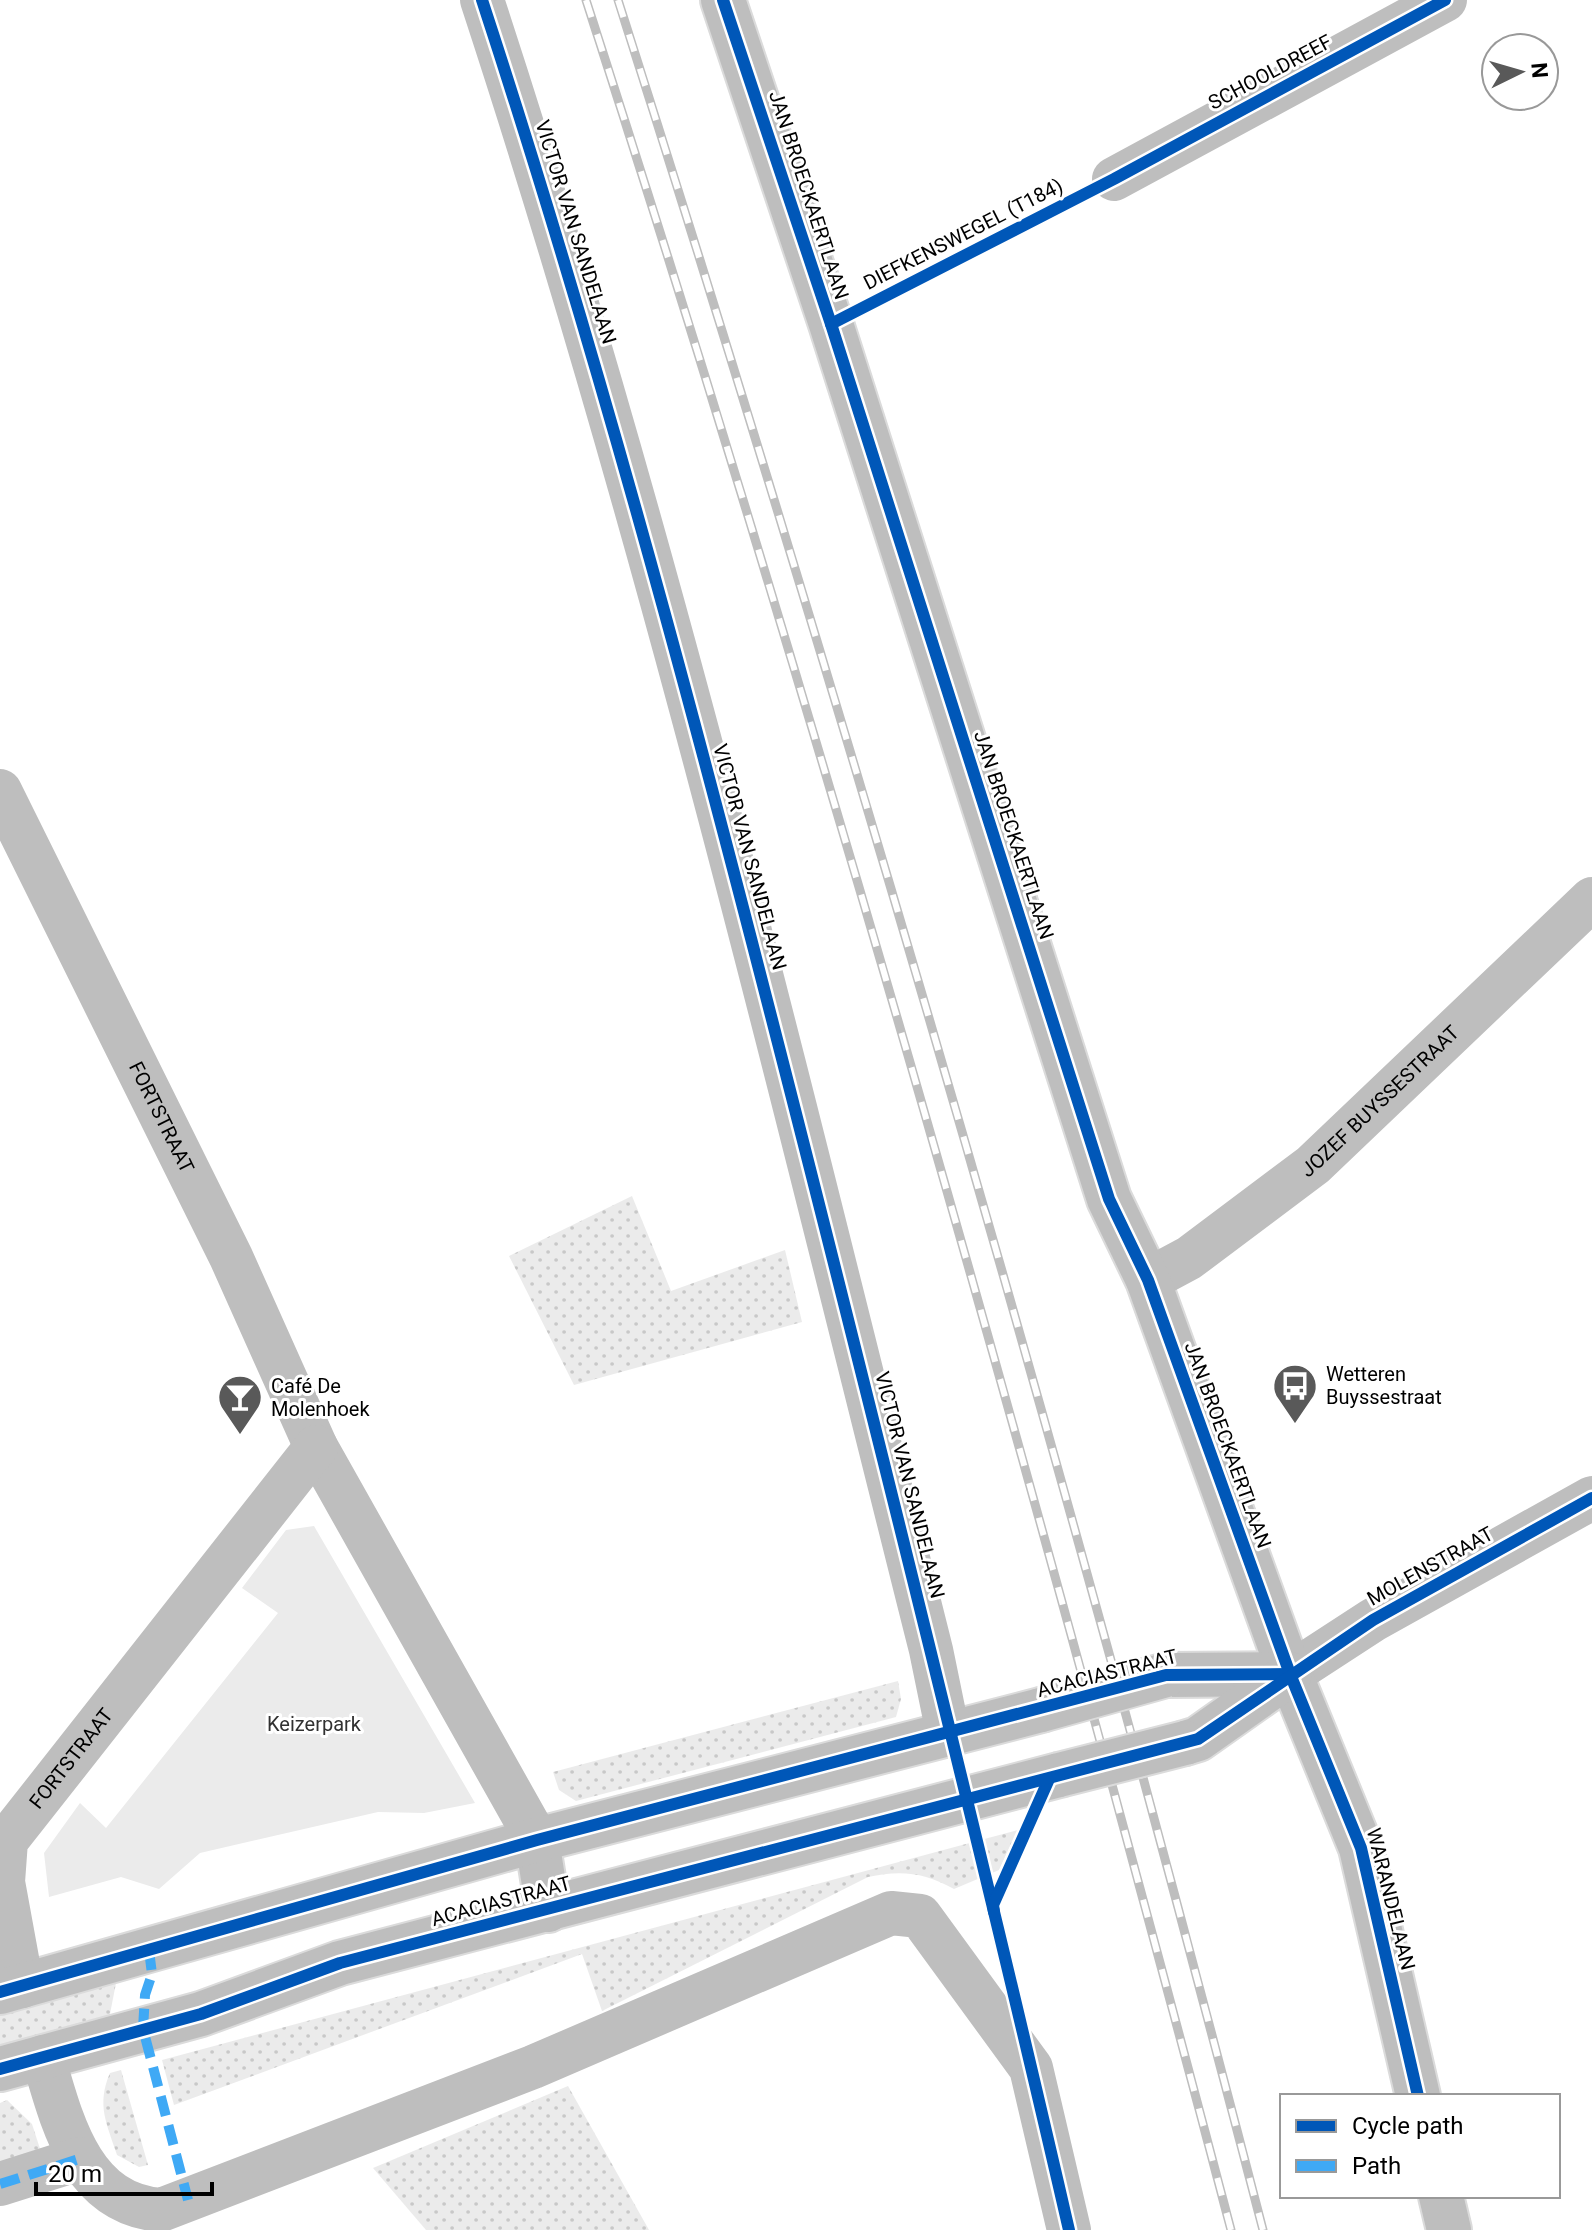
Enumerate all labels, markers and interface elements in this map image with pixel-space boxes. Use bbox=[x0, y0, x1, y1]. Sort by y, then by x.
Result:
street label: SCHOOLDREEF bbox=[1204, 29, 1336, 115]
north arrow bbox=[1480, 32, 1560, 112]
text: N bbox=[1526, 61, 1553, 79]
street label: JAN BROECKAERTLAAN bbox=[764, 88, 854, 302]
street label: VICTOR VAN SANDELAAN bbox=[530, 117, 622, 347]
street label: DIEFKENSWEGEL (T184) bbox=[859, 173, 1067, 295]
street label: JAN BROECKAERTLAAN bbox=[969, 728, 1059, 942]
street label: VICTOR VAN SANDELAAN bbox=[708, 741, 792, 973]
street label: JOZEF BUYSSESTRAAT bbox=[1296, 1020, 1464, 1182]
street label: FORTSTRAAT bbox=[124, 1058, 199, 1177]
street label: JAN BROECKAERTLAAN bbox=[1179, 1339, 1277, 1551]
bus stop icon: Wetteren Buyssestraat bbox=[1271, 1362, 1319, 1425]
place label: Wetteren Buyssestraat bbox=[1326, 1362, 1442, 1409]
street label: VICTOR VAN SANDELAAN bbox=[870, 1369, 950, 1601]
bar icon: Café De Molenhoek bbox=[216, 1373, 264, 1436]
place label: Café De Molenhoek bbox=[271, 1374, 370, 1421]
street label: MOLENSTRAAT bbox=[1363, 1521, 1497, 1611]
street label: ACACIASTRAAT bbox=[1034, 1644, 1180, 1702]
street label: FORTSTRAAT bbox=[24, 1703, 118, 1813]
park label: Keizerpark bbox=[267, 1712, 362, 1736]
street label: WARANDELAAN bbox=[1362, 1825, 1420, 1973]
street label: ACACIASTRAAT bbox=[429, 1871, 573, 1931]
legend bbox=[1280, 2094, 1560, 2198]
text: Cycle path bbox=[1352, 2112, 1464, 2140]
scale bar bbox=[36, 2146, 212, 2196]
text: Path bbox=[1352, 2152, 1401, 2180]
text: 20 m bbox=[48, 2160, 102, 2188]

